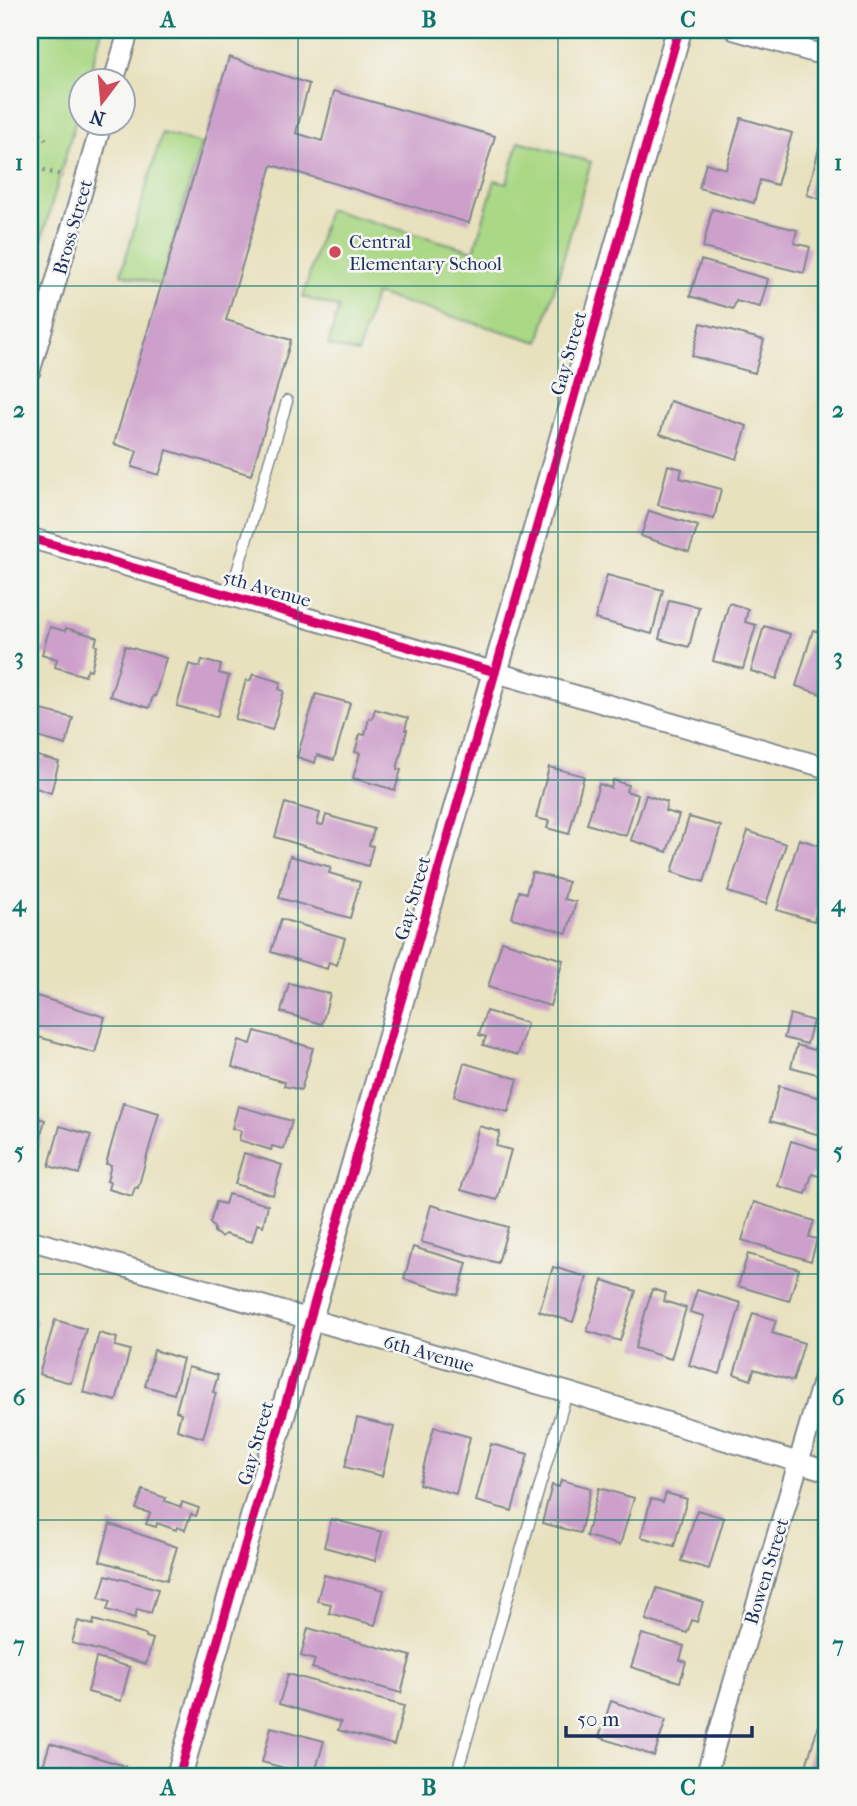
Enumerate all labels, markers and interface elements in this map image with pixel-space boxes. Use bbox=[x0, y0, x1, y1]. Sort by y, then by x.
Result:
text: A bbox=[159, 6, 177, 33]
text: B bbox=[422, 6, 437, 33]
text: C bbox=[680, 6, 696, 33]
north arrow bbox=[66, 66, 136, 136]
text: N bbox=[87, 105, 108, 130]
text: 1 bbox=[15, 149, 23, 176]
text: 1 bbox=[834, 149, 842, 176]
street label: Bross Street bbox=[49, 177, 97, 278]
place label: Central Elementary School bbox=[349, 231, 502, 275]
marker: Central Elementary School bbox=[327, 244, 343, 260]
street label: Gay Street bbox=[546, 309, 591, 398]
text: 2 bbox=[13, 396, 25, 423]
text: 2 bbox=[832, 396, 844, 423]
street label: 5th Avenue bbox=[220, 566, 314, 612]
text: 3 bbox=[14, 643, 24, 670]
text: 3 bbox=[833, 643, 843, 670]
street label: Gay Street bbox=[390, 854, 435, 943]
text: 4 bbox=[11, 890, 27, 917]
text: 4 bbox=[830, 890, 846, 917]
text: 5 bbox=[14, 1137, 24, 1164]
text: 5 bbox=[833, 1137, 843, 1164]
street label: 6th Avenue bbox=[381, 1331, 477, 1377]
text: 6 bbox=[13, 1384, 26, 1411]
text: 6 bbox=[832, 1384, 845, 1411]
street label: Gay Street bbox=[233, 1399, 278, 1488]
street label: Bowen Street bbox=[740, 1515, 794, 1627]
text: 7 bbox=[12, 1631, 25, 1658]
text: 7 bbox=[831, 1631, 844, 1658]
scale bar bbox=[566, 1694, 752, 1738]
text: 50 m bbox=[577, 1707, 620, 1731]
text: A bbox=[159, 1774, 177, 1801]
text: B bbox=[422, 1774, 437, 1801]
text: C bbox=[680, 1774, 696, 1801]

